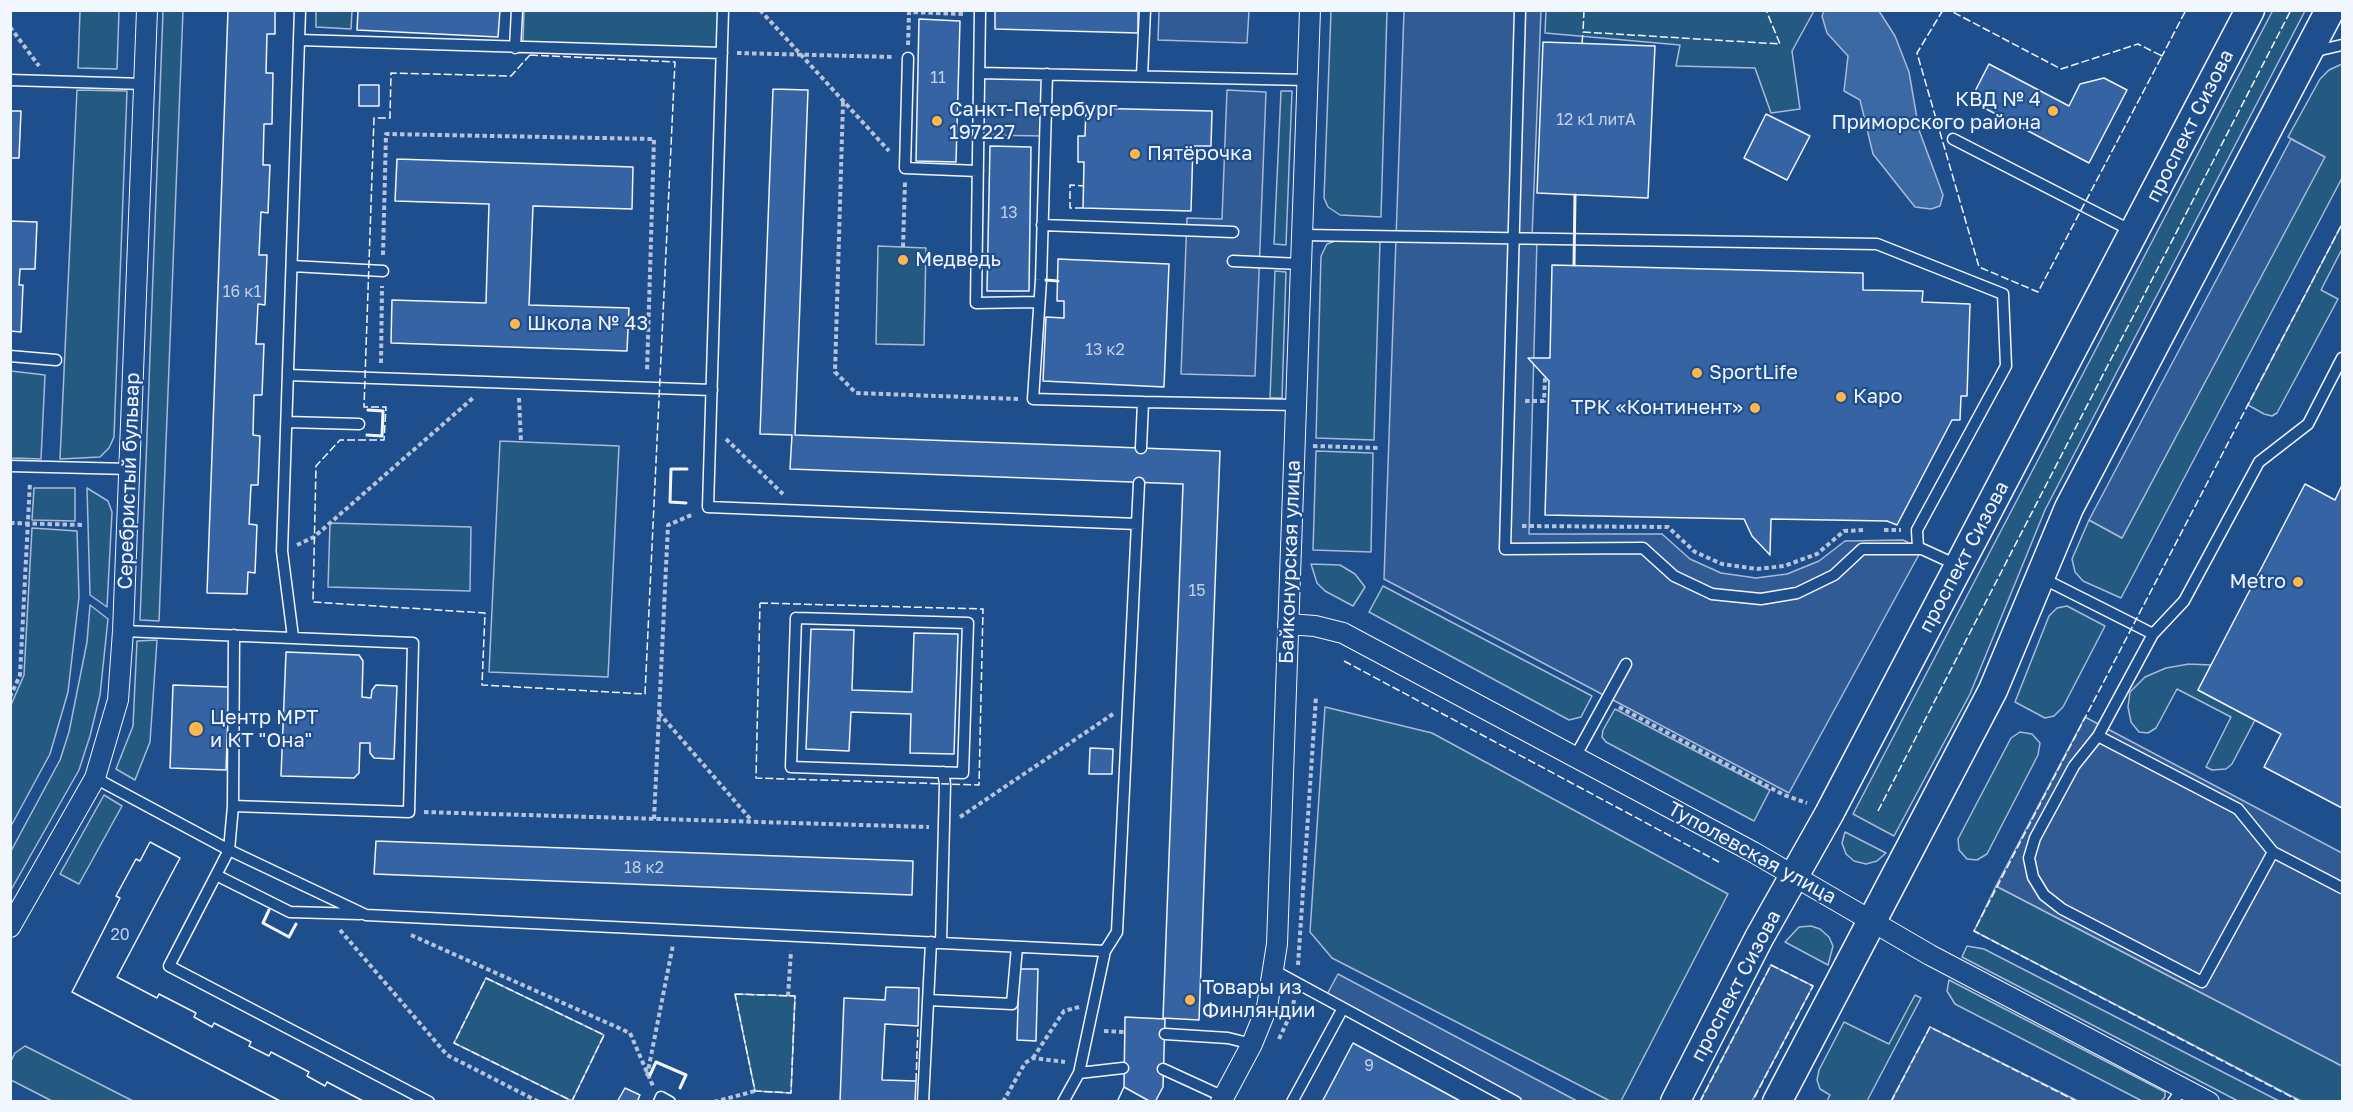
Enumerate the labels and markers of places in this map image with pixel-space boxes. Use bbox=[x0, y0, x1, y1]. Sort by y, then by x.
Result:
place label: КВД № 4 Приморского района bbox=[1832, 88, 2041, 135]
place label: Санкт-Петербург 197227 bbox=[949, 98, 1117, 145]
marker: КВД № 4 Приморского района bbox=[2046, 104, 2060, 118]
marker: Санкт-Петербург 197227 bbox=[930, 114, 944, 128]
place label: Пятёрочка bbox=[1147, 142, 1253, 166]
marker: Пятёрочка bbox=[1128, 147, 1142, 161]
place label: Медведь bbox=[915, 248, 1001, 272]
marker: Медведь bbox=[896, 253, 910, 267]
place label: Школа № 43 bbox=[527, 312, 648, 336]
marker: Школа № 43 bbox=[508, 317, 522, 331]
place label: SportLife bbox=[1709, 361, 1798, 385]
marker: SportLife bbox=[1690, 366, 1704, 380]
place label: Каро bbox=[1853, 385, 1902, 409]
marker: Каро bbox=[1834, 390, 1848, 404]
place label: ТРК «Континент» bbox=[1571, 396, 1743, 420]
marker: ТРК «Континент» bbox=[1748, 401, 1762, 415]
place label: Metro bbox=[2230, 570, 2286, 594]
marker: Metro bbox=[2291, 575, 2305, 589]
place label: Центр МРТ и КТ "Она" bbox=[210, 706, 318, 753]
marker: Центр МРТ и КТ "Она" bbox=[187, 720, 205, 738]
place label: Товары из Финляндии bbox=[1202, 976, 1315, 1023]
marker: Товары из Финляндии bbox=[1183, 993, 1197, 1007]

